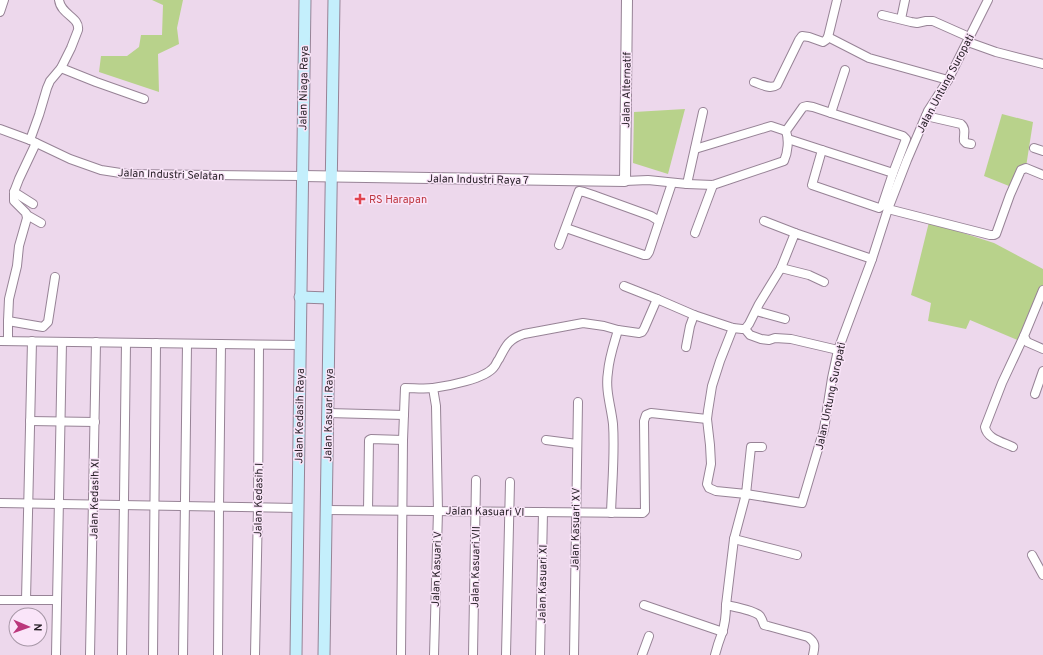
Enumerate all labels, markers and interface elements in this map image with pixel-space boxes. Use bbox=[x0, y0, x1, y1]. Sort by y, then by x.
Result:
street label: Jalan Untung Suropati bbox=[914, 32, 978, 135]
street label: Jalan Niaga Raya bbox=[296, 45, 312, 131]
street label: Jalan Alternatif bbox=[619, 52, 635, 128]
street label: Jalan Industri Selatan bbox=[117, 166, 224, 184]
street label: Jalan Industri Raya 7 bbox=[427, 172, 529, 188]
marker: RS Harapan bbox=[354, 193, 366, 205]
place label: RS Harapan bbox=[369, 193, 427, 207]
street label: Jalan Untung Suropati bbox=[813, 341, 849, 451]
street label: Jalan Kedasih Raya bbox=[292, 368, 308, 464]
street label: Jalan Kasuari Raya bbox=[321, 368, 337, 462]
street label: Jalan Kedasih XI bbox=[87, 459, 103, 540]
street label: Jalan Kedasih I bbox=[251, 463, 267, 537]
street label: Jalan Kasuari XV bbox=[568, 487, 584, 571]
street label: Jalan Kasuari VI bbox=[445, 504, 525, 520]
street label: Jalan Kasuari VII bbox=[468, 526, 484, 608]
street label: Jalan Kasuari V bbox=[429, 531, 445, 607]
street label: Jalan Kasuari XI bbox=[535, 545, 551, 623]
north arrow bbox=[8, 607, 48, 647]
text: N bbox=[30, 623, 44, 632]

